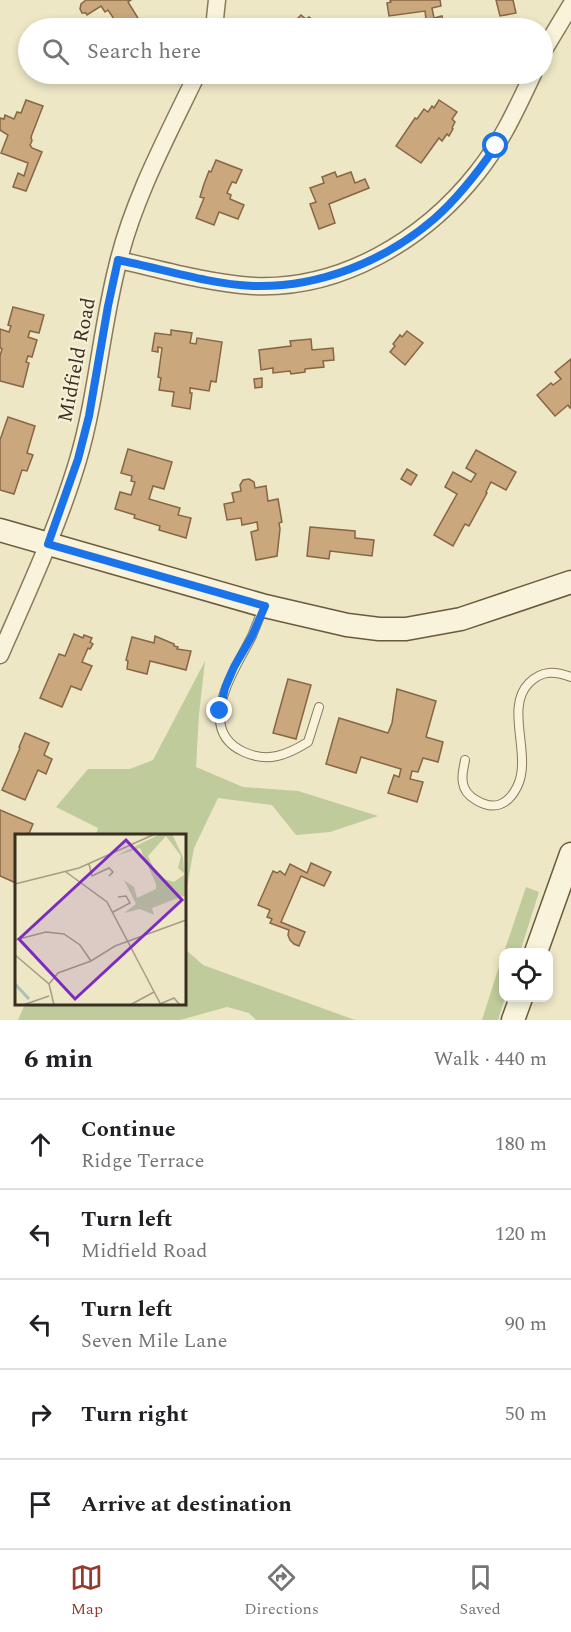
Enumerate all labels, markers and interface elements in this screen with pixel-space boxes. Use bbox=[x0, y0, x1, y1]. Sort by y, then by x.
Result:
search box bbox=[18, 18, 553, 84]
icon: search bbox=[39, 35, 72, 68]
text: Search here bbox=[87, 35, 201, 68]
route start bbox=[482, 132, 508, 158]
street label: Midfield Road bbox=[50, 295, 104, 425]
route end bbox=[206, 697, 232, 723]
inset map bbox=[15, 834, 186, 1005]
map controls bbox=[499, 948, 553, 1002]
button: locate bbox=[499, 948, 553, 1002]
text: 6 min bbox=[24, 1039, 93, 1079]
text: Walk · 440 m bbox=[434, 1044, 547, 1074]
text: Continue bbox=[81, 1113, 176, 1146]
icon: ahead bbox=[24, 1128, 57, 1161]
text: 180 m bbox=[495, 1129, 547, 1159]
text: Ridge Terrace bbox=[81, 1146, 204, 1176]
text: Turn left bbox=[81, 1203, 173, 1236]
icon: left bbox=[24, 1218, 57, 1251]
text: 120 m bbox=[495, 1219, 547, 1249]
text: Midfield Road bbox=[81, 1236, 208, 1266]
text: Turn left bbox=[81, 1293, 173, 1326]
icon: left bbox=[24, 1308, 57, 1341]
text: 90 m bbox=[505, 1309, 547, 1339]
text: Seven Mile Lane bbox=[81, 1326, 227, 1356]
icon: right bbox=[24, 1398, 57, 1431]
text: Turn right bbox=[81, 1398, 188, 1431]
text: 50 m bbox=[505, 1399, 547, 1429]
icon: arrive bbox=[24, 1488, 57, 1521]
text: Arrive at destination bbox=[81, 1488, 292, 1521]
tab: Map bbox=[70, 1561, 103, 1621]
tab: Directions bbox=[244, 1561, 319, 1621]
tab: Saved bbox=[460, 1561, 501, 1621]

